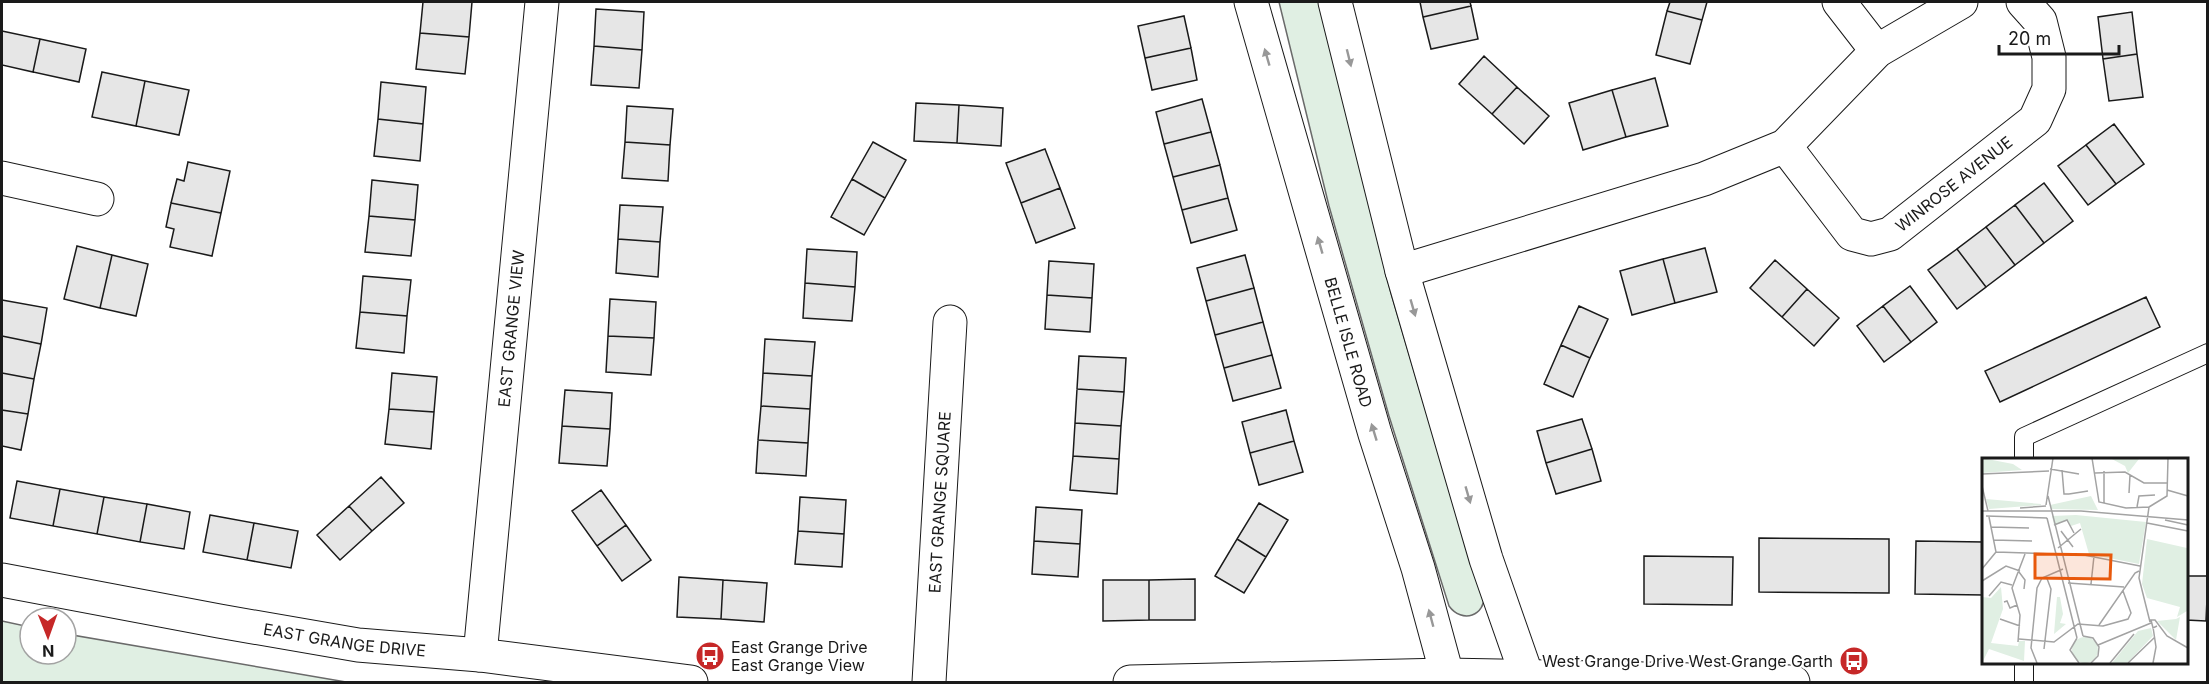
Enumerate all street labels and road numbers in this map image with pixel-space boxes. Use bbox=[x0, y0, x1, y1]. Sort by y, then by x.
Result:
street label: WINROSE AVENUE bbox=[1891, 132, 2016, 236]
street label: EAST GRANGE VIEW bbox=[494, 249, 528, 408]
street label: BELLE ISLE ROAD bbox=[1320, 275, 1377, 410]
street label: EAST GRANGE SQUARE bbox=[924, 411, 955, 594]
street label: EAST GRANGE DRIVE bbox=[262, 619, 427, 661]

